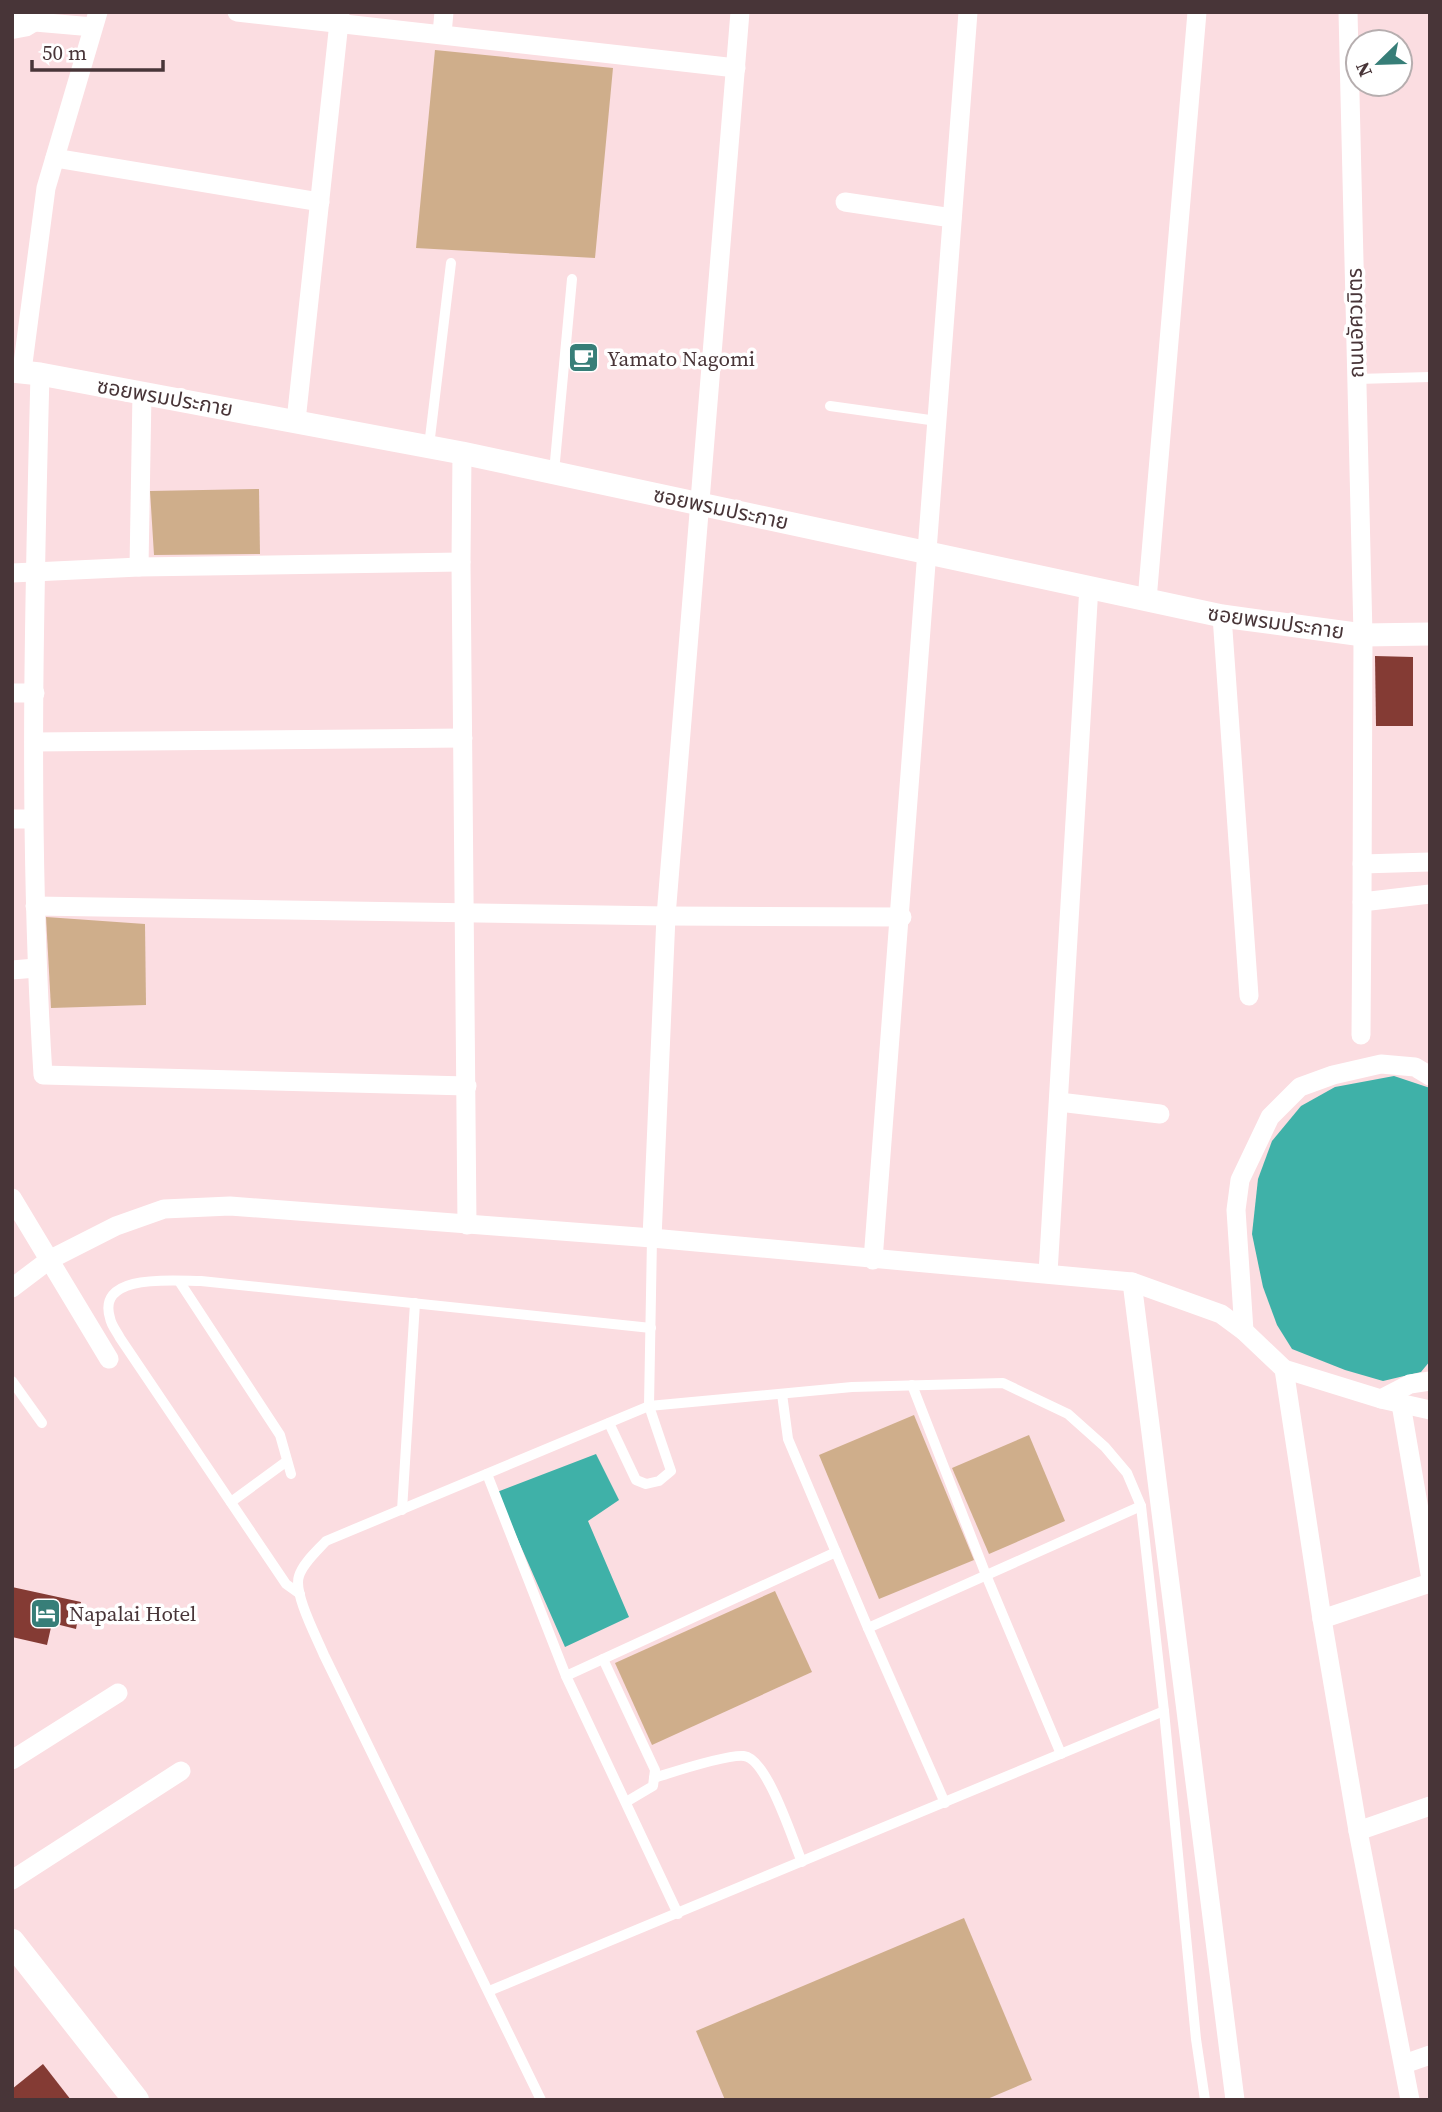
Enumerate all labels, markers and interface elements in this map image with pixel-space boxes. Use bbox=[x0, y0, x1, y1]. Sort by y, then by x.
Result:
scale bar bbox=[32, 28, 163, 72]
north arrow bbox=[1344, 28, 1414, 98]
text: 50 m bbox=[42, 38, 87, 67]
text: N bbox=[1349, 58, 1378, 81]
street label: ถนนอัศวมิตร bbox=[1340, 268, 1370, 378]
cafe icon: Yamato Nagomi bbox=[567, 341, 601, 375]
place label: Yamato Nagomi bbox=[607, 344, 755, 373]
street label: ซอยพรมประกาย bbox=[95, 371, 235, 423]
street label: ซอยพรมประกาย bbox=[651, 480, 791, 536]
street label: ซอยพรมประกาย bbox=[1206, 598, 1346, 646]
hotel icon: Napalai Hotel bbox=[29, 1596, 63, 1630]
place label: Napalai Hotel bbox=[69, 1599, 196, 1628]

